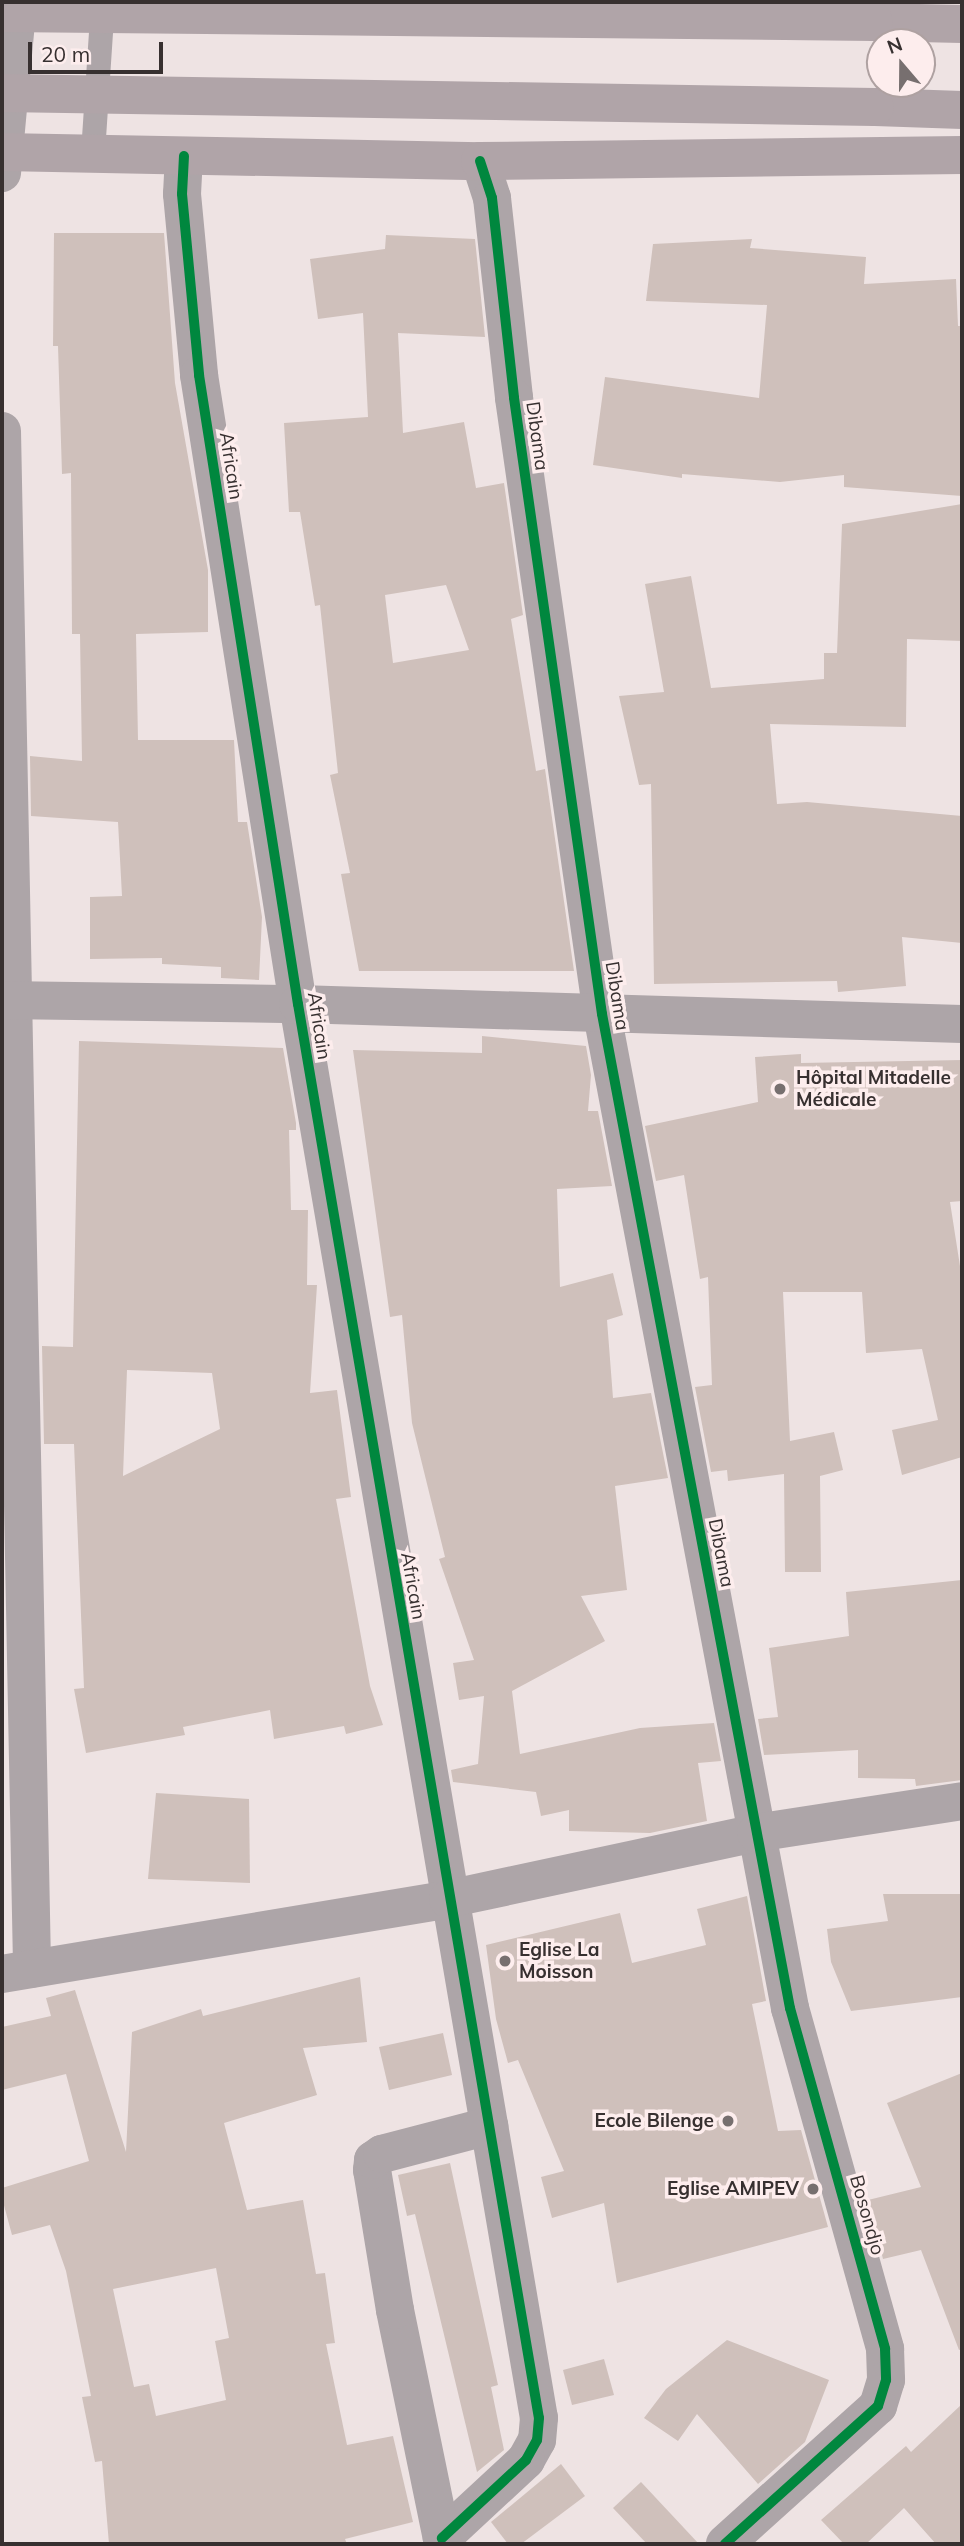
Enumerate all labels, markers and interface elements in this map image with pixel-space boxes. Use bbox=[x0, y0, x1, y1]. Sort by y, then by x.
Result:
scale bar bbox=[32, 28, 166, 72]
north arrow bbox=[866, 28, 936, 98]
text: N bbox=[884, 31, 905, 59]
text: 20 m bbox=[41, 41, 90, 67]
street label: Dibama bbox=[521, 400, 553, 472]
street label: Africain bbox=[214, 431, 248, 501]
street label: Dibama bbox=[600, 960, 634, 1032]
street label: Africain bbox=[302, 991, 336, 1061]
place label: Hôpital Mitadelle Médicale bbox=[796, 1067, 951, 1111]
marker: Hôpital Mitadelle Médicale bbox=[770, 1079, 790, 1099]
street label: Dibama bbox=[703, 1517, 739, 1589]
street label: Africain bbox=[396, 1551, 430, 1621]
place label: Eglise La Moisson bbox=[519, 1939, 600, 1983]
marker: Eglise La Moisson bbox=[497, 1953, 513, 1969]
place label: Ecole Bilenge bbox=[594, 2110, 714, 2132]
marker: Ecole Bilenge bbox=[720, 2113, 736, 2129]
street label: Bosondjo bbox=[845, 2172, 889, 2258]
place label: Eglise AMIPEV bbox=[667, 2178, 799, 2200]
marker: Eglise AMIPEV bbox=[805, 2181, 821, 2197]

